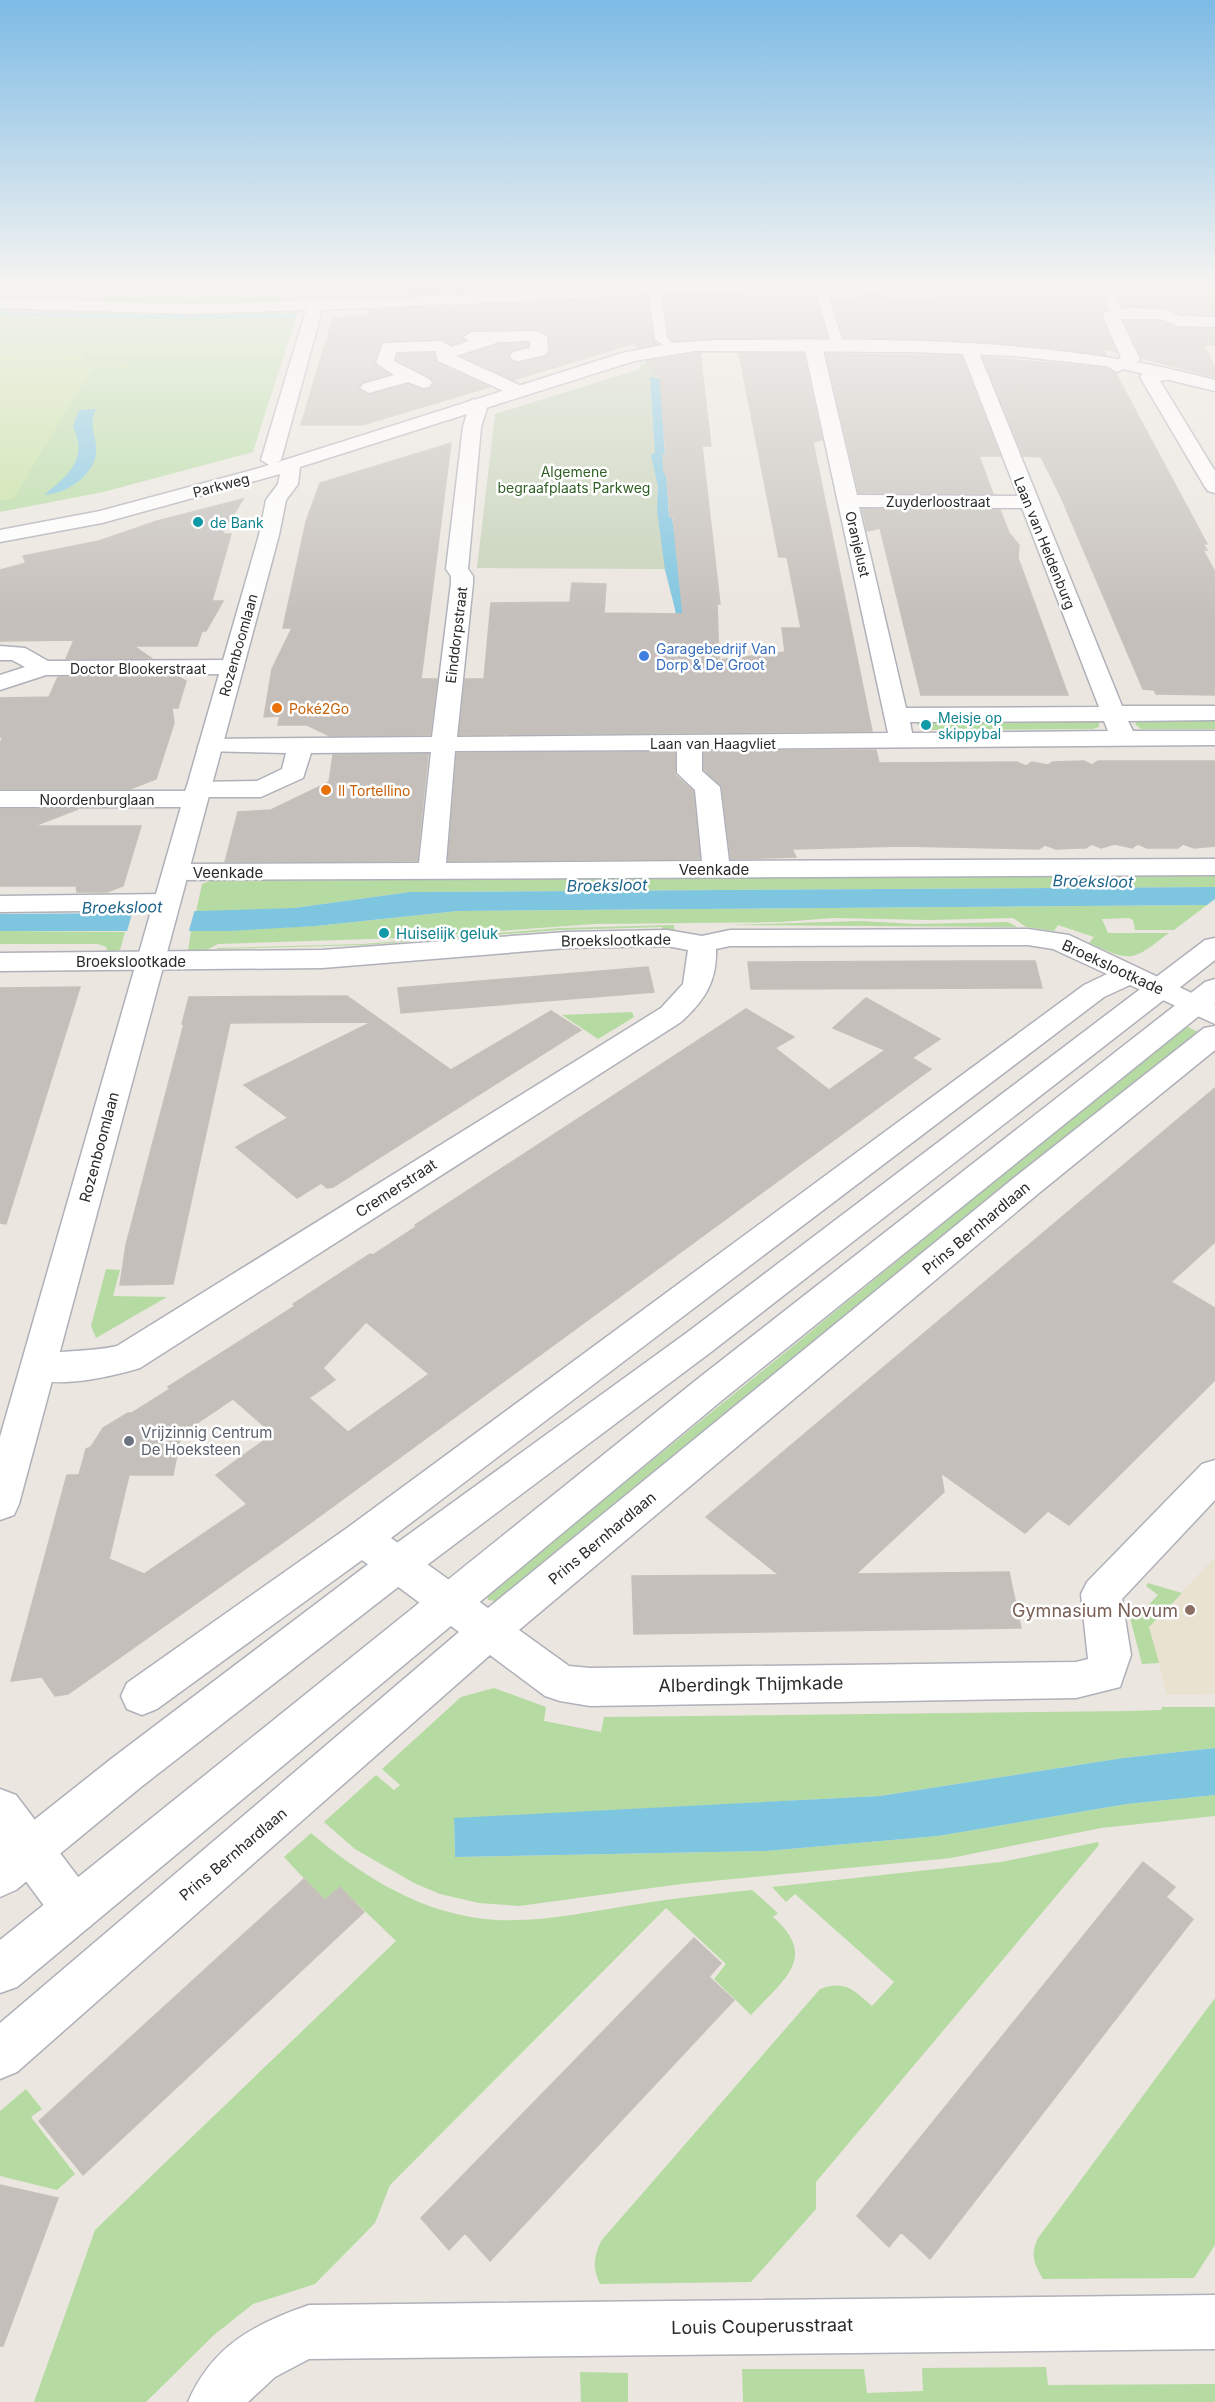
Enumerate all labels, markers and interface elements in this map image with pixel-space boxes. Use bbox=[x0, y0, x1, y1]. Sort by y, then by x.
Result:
park label: Algemene begraafplaats Parkweg bbox=[498, 463, 650, 496]
street label: Parkweg bbox=[191, 469, 251, 501]
street label: Laan van Heldenburg bbox=[1011, 474, 1079, 612]
street label: Zuyderloostraat bbox=[886, 493, 991, 510]
street label: Oranjelust bbox=[842, 509, 874, 579]
place label: de Bank bbox=[210, 514, 264, 531]
marker: de Bank bbox=[191, 515, 205, 529]
street label: Einddorpstraat bbox=[442, 585, 470, 684]
street label: Rozenboomlaan bbox=[215, 592, 261, 698]
place label: Garagebedrijf Van Dorp & De Groot bbox=[656, 640, 776, 673]
marker: Garagebedrijf Van Dorp & De Groot bbox=[637, 649, 651, 663]
street label: Doctor Blookerstraat bbox=[70, 660, 207, 677]
place label: Poké2Go bbox=[289, 700, 349, 717]
marker: Poké2Go bbox=[270, 701, 284, 715]
place label: Meisje op skippybal bbox=[938, 709, 1002, 742]
marker: Meisje op skippybal bbox=[919, 718, 933, 732]
street label: Laan van Haagvliet bbox=[650, 735, 776, 752]
place label: Il Tortellino bbox=[338, 782, 410, 799]
marker: Il Tortellino bbox=[319, 783, 333, 797]
street label: Noordenburglaan bbox=[39, 791, 155, 808]
street label: Veenkade bbox=[679, 860, 749, 879]
street label: Veenkade bbox=[193, 863, 263, 882]
water label: Broeksloot bbox=[1053, 870, 1134, 892]
water label: Broeksloot bbox=[567, 874, 648, 896]
water label: Broeksloot bbox=[82, 896, 163, 918]
place label: Huiselijk geluk bbox=[396, 924, 499, 943]
marker: Huiselijk geluk bbox=[377, 926, 391, 940]
street label: Broekslootkade bbox=[561, 930, 671, 950]
street label: Broekslootkade bbox=[1059, 935, 1167, 999]
street label: Broekslootkade bbox=[76, 952, 186, 971]
street label: Rozenboomlaan bbox=[75, 1090, 123, 1204]
street label: Cremerstraat bbox=[352, 1155, 440, 1221]
street label: Prins Bernhardlaan bbox=[918, 1177, 1034, 1279]
place label: Vrijzinnig Centrum De Hoeksteen bbox=[141, 1423, 272, 1459]
marker: Vrijzinnig Centrum De Hoeksteen bbox=[122, 1434, 136, 1448]
street label: Prins Bernhardlaan bbox=[544, 1487, 660, 1589]
place label: Gymnasium Novum bbox=[1012, 1600, 1178, 1621]
marker: Gymnasium Novum bbox=[1183, 1603, 1197, 1617]
street label: Alberdingk Thijmkade bbox=[658, 1672, 844, 1696]
street label: Prins Bernhardlaan bbox=[175, 1803, 291, 1905]
street label: Louis Couperusstraat bbox=[671, 2314, 853, 2338]

